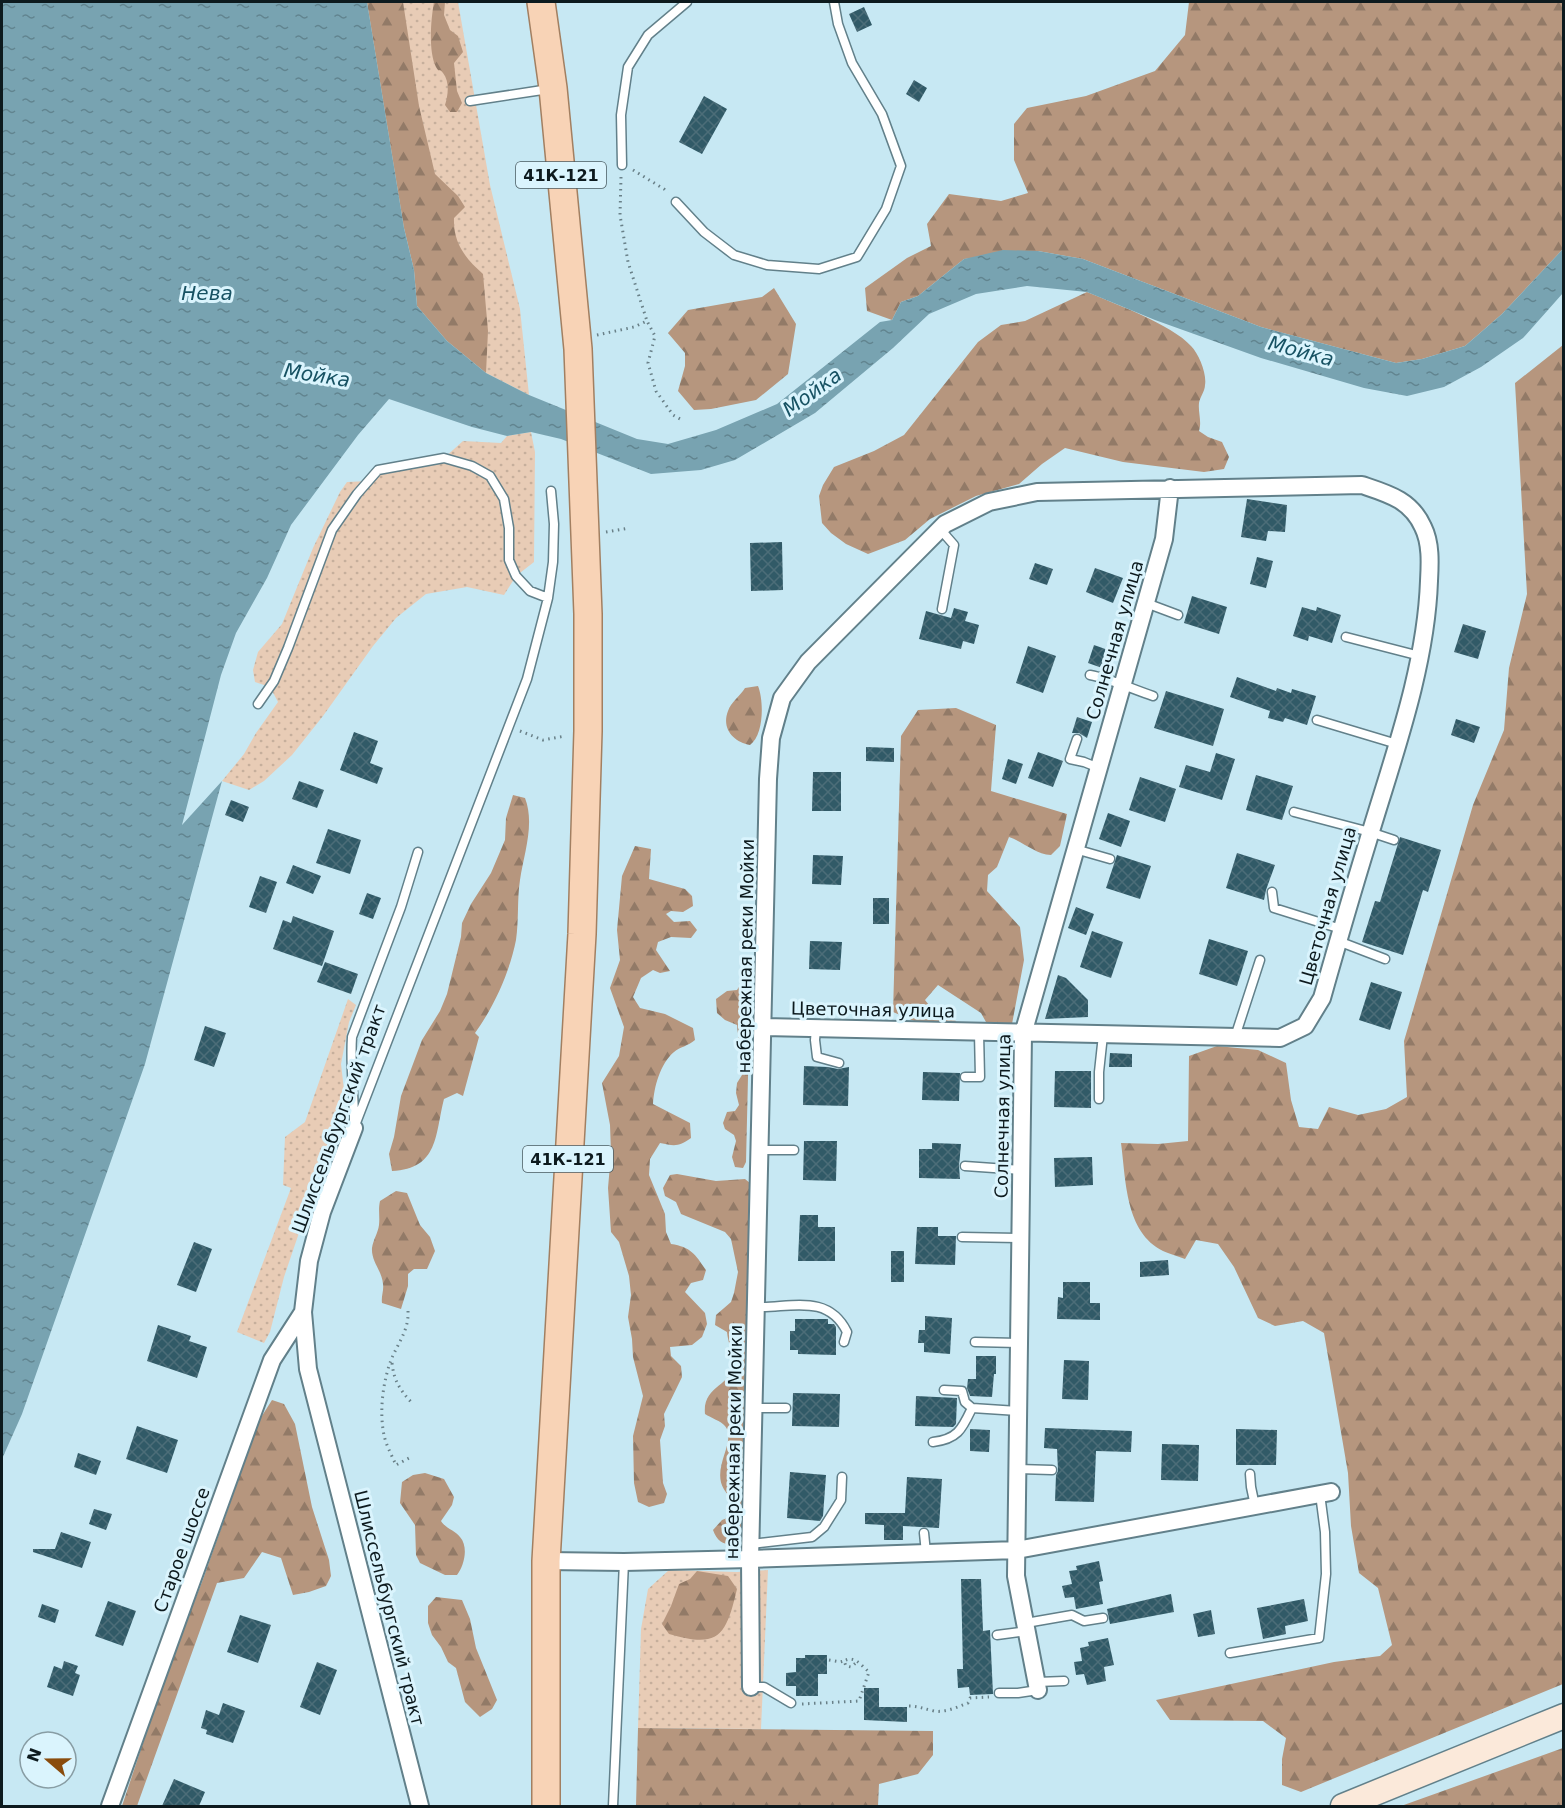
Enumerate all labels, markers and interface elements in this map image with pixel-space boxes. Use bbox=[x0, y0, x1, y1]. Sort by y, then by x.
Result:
road number: 41К-121 bbox=[516, 162, 606, 188]
water label: Нева bbox=[181, 281, 233, 305]
water label: Мойка bbox=[1266, 331, 1336, 371]
water label: Мойка bbox=[282, 358, 352, 392]
water label: Мойка bbox=[778, 363, 846, 421]
street label: Солнечная улица bbox=[1082, 558, 1147, 722]
street label: Цветочная улица bbox=[1295, 824, 1360, 988]
street label: набережная реки Мойки bbox=[733, 838, 758, 1073]
street label: Цветочная улица bbox=[791, 998, 955, 1021]
street label: Шлиссельбургский тракт bbox=[287, 1001, 390, 1236]
street label: Солнечная улица bbox=[991, 1033, 1014, 1199]
road number: 41К-121 bbox=[523, 1146, 613, 1172]
street label: набережная реки Мойки bbox=[721, 1324, 746, 1559]
street label: Старое шоссе bbox=[149, 1484, 214, 1615]
street label: Шлиссельбургский тракт bbox=[350, 1488, 429, 1728]
north arrow bbox=[18, 1730, 78, 1790]
text: N bbox=[23, 1745, 46, 1765]

